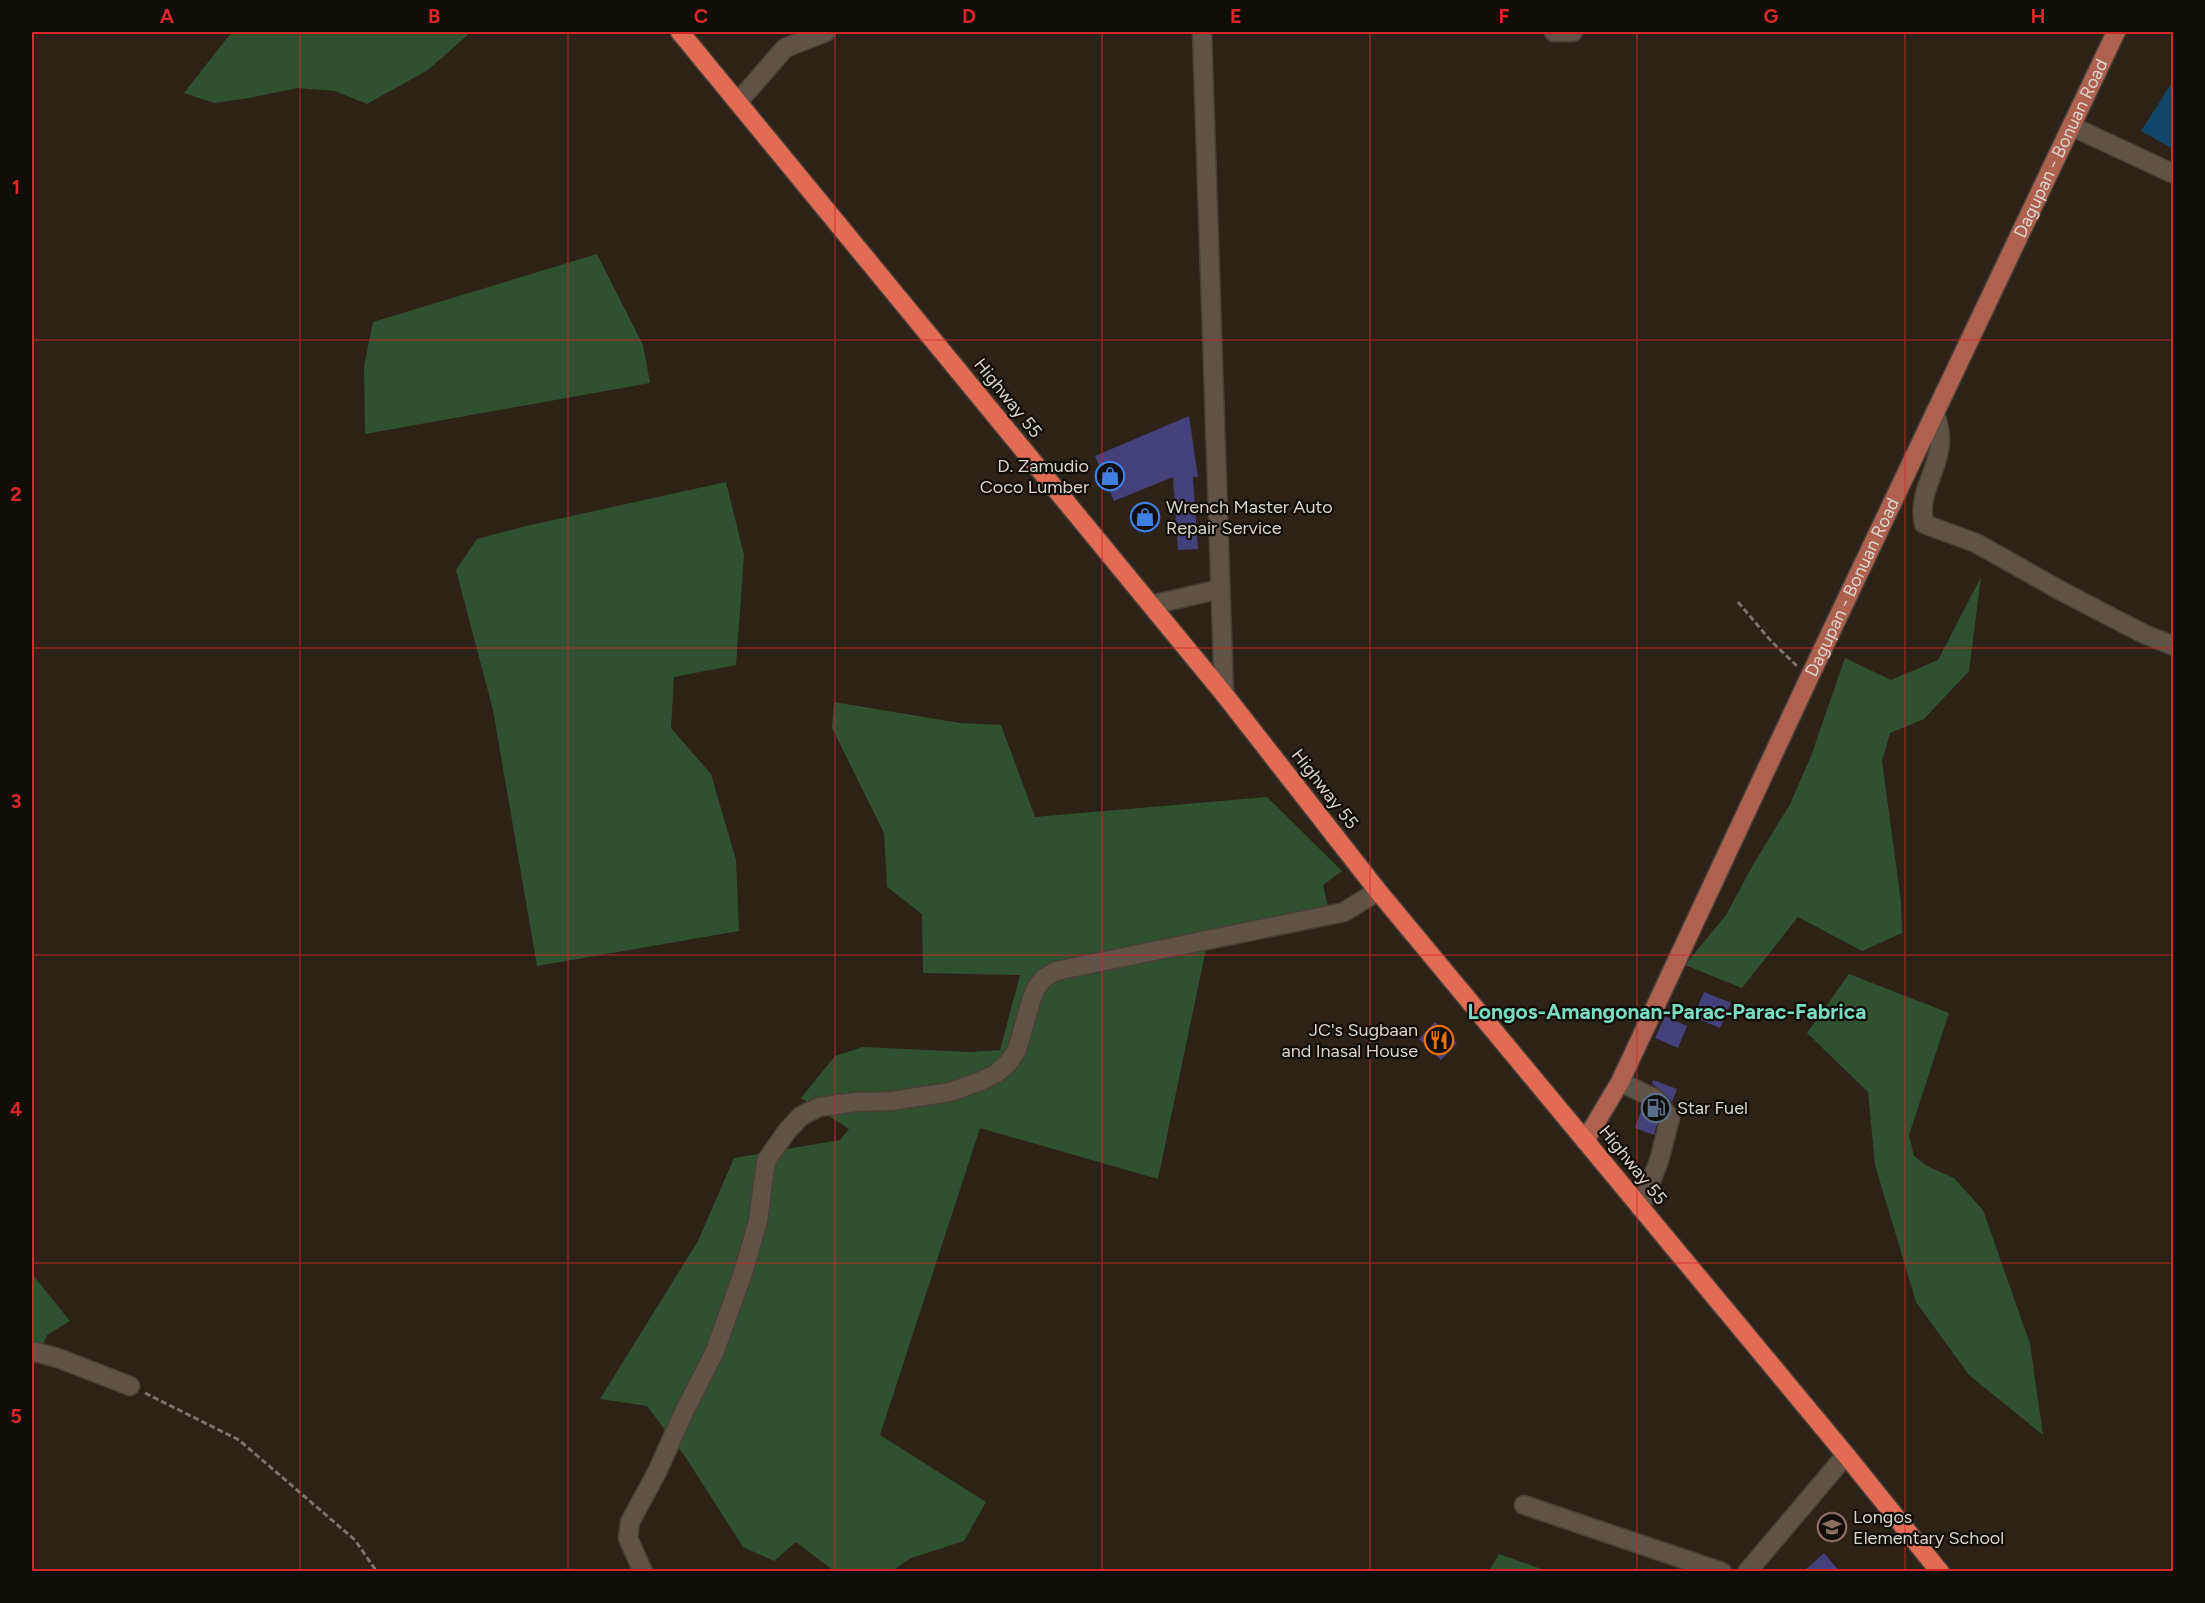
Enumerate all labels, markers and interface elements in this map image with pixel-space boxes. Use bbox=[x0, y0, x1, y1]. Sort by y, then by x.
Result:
text: A bbox=[160, 4, 175, 28]
text: B bbox=[428, 4, 440, 28]
text: C bbox=[694, 4, 708, 28]
text: D bbox=[962, 4, 976, 28]
text: E bbox=[1230, 4, 1242, 28]
text: F bbox=[1498, 4, 1510, 28]
text: G bbox=[1764, 4, 1779, 28]
text: H bbox=[2031, 4, 2046, 28]
street label: Dagupan - Bonuan Road bbox=[2009, 56, 2113, 241]
text: 1 bbox=[12, 175, 20, 199]
street label: Highway 55 bbox=[969, 354, 1047, 442]
place label: D. Zamudio Coco Lumber bbox=[980, 455, 1089, 498]
shop icon: D. Zamudio Coco Lumber bbox=[1094, 460, 1126, 492]
text: 2 bbox=[10, 482, 22, 506]
street label: Dagupan - Bonuan Road bbox=[1800, 494, 1904, 680]
place label: Wrench Master Auto Repair Service bbox=[1166, 496, 1333, 539]
shop icon: Wrench Master Auto Repair Service bbox=[1129, 501, 1161, 533]
street label: Highway 55 bbox=[1287, 745, 1363, 833]
text: 3 bbox=[10, 789, 22, 813]
district label: Longos-Amangonan-Parac‑Parac-Fabrica bbox=[1468, 999, 1866, 1024]
place label: JC's Sugbaan and Inasal House bbox=[1281, 1019, 1418, 1062]
restaurant icon: JC's Sugbaan and Inasal House bbox=[1423, 1024, 1455, 1056]
fuel station icon: Star Fuel bbox=[1640, 1092, 1672, 1124]
text: 4 bbox=[10, 1097, 23, 1121]
place label: Star Fuel bbox=[1677, 1097, 1748, 1119]
street label: Highway 55 bbox=[1594, 1121, 1672, 1209]
text: 5 bbox=[10, 1404, 22, 1428]
place label: Longos Elementary School bbox=[1853, 1506, 2004, 1549]
school or university icon: Longos Elementary School bbox=[1816, 1511, 1848, 1543]

